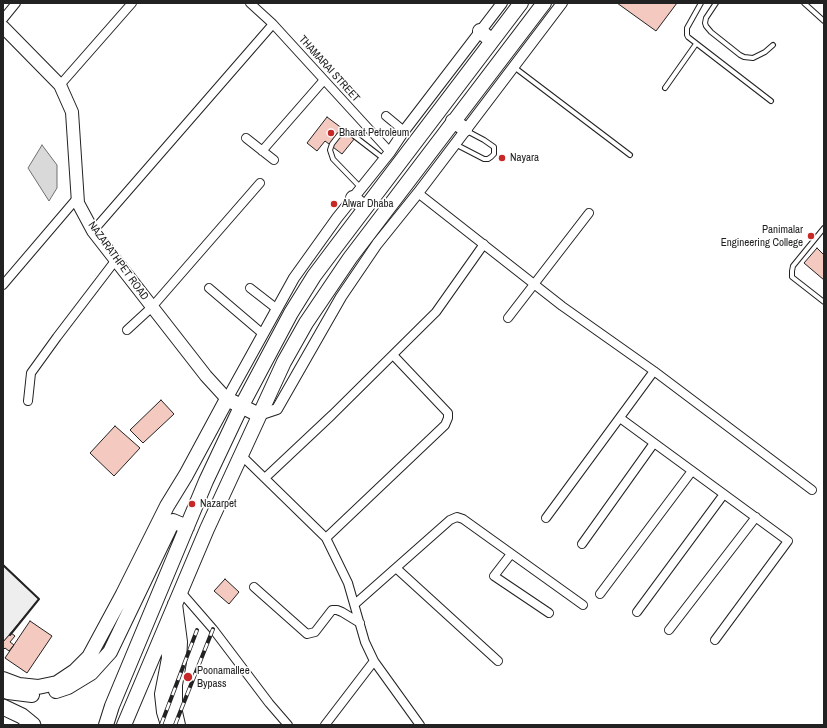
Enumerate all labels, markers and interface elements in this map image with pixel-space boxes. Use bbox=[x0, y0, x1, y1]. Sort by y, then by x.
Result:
street label: THAMARAI STREET bbox=[296, 33, 362, 105]
place label: Bharat Petroleum bbox=[339, 126, 409, 140]
marker: Bharat Petroleum bbox=[326, 128, 336, 138]
place label: Nayara bbox=[510, 151, 539, 165]
marker: Nayara bbox=[497, 153, 507, 163]
place label: Alwar Dhaba bbox=[342, 197, 394, 211]
marker: Alwar Dhaba bbox=[329, 199, 339, 209]
street label: NAZARATHPET ROAD bbox=[85, 219, 151, 303]
place label: Panimalar Engineering College bbox=[721, 223, 803, 249]
marker: Panimalar Engineering College bbox=[806, 231, 816, 241]
place label: Nazarpet bbox=[200, 497, 237, 511]
marker: Nazarpet bbox=[187, 499, 197, 509]
place label: Poonamallee Bypass bbox=[197, 664, 250, 690]
marker: Poonamallee Bypass bbox=[182, 671, 194, 683]

